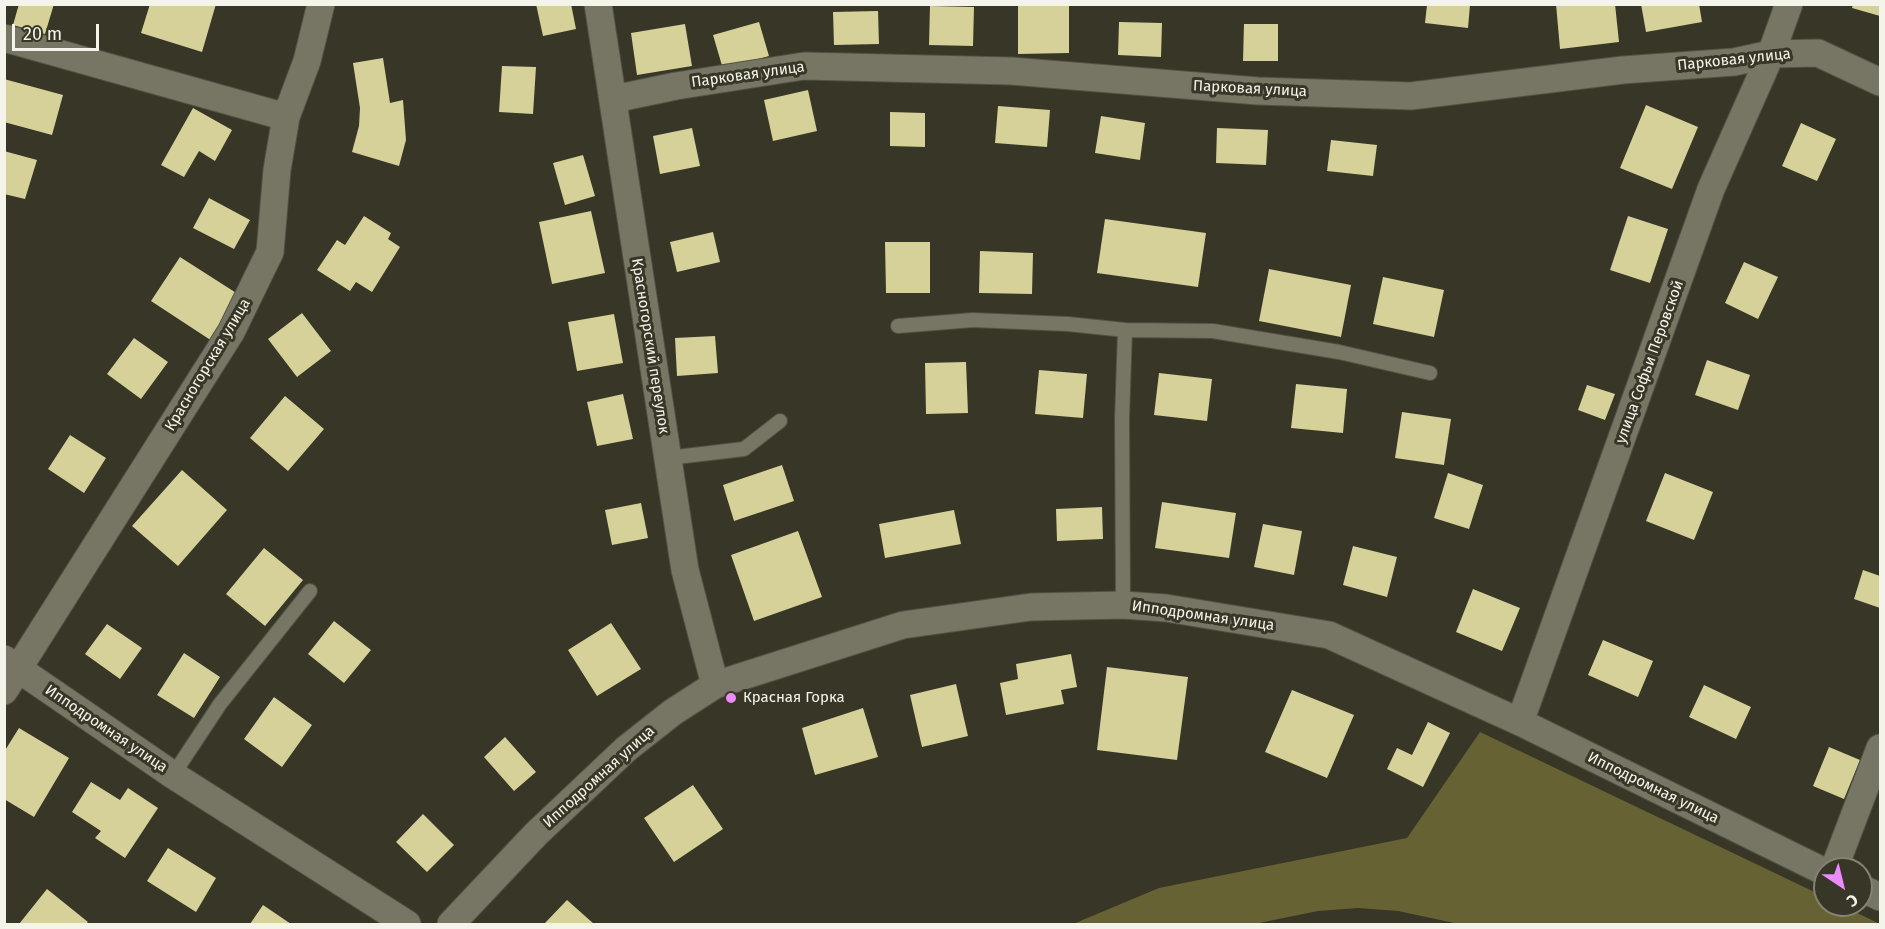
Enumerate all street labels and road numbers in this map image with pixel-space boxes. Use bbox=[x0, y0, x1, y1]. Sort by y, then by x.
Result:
street label: Парковая улица bbox=[1676, 45, 1792, 75]
street label: Парковая улица bbox=[690, 58, 806, 92]
street label: Парковая улица bbox=[1193, 77, 1307, 101]
street label: Красногорский переулок bbox=[627, 257, 673, 435]
street label: улица Софьи Перовской bbox=[1612, 278, 1688, 446]
street label: Красногорская улица bbox=[161, 296, 255, 434]
street label: Ипподромная улица bbox=[1131, 597, 1275, 635]
street label: Ипподромная улица bbox=[41, 681, 171, 777]
street label: Ипподромная улица bbox=[540, 722, 658, 832]
street label: Ипподромная улица bbox=[1584, 748, 1722, 828]

